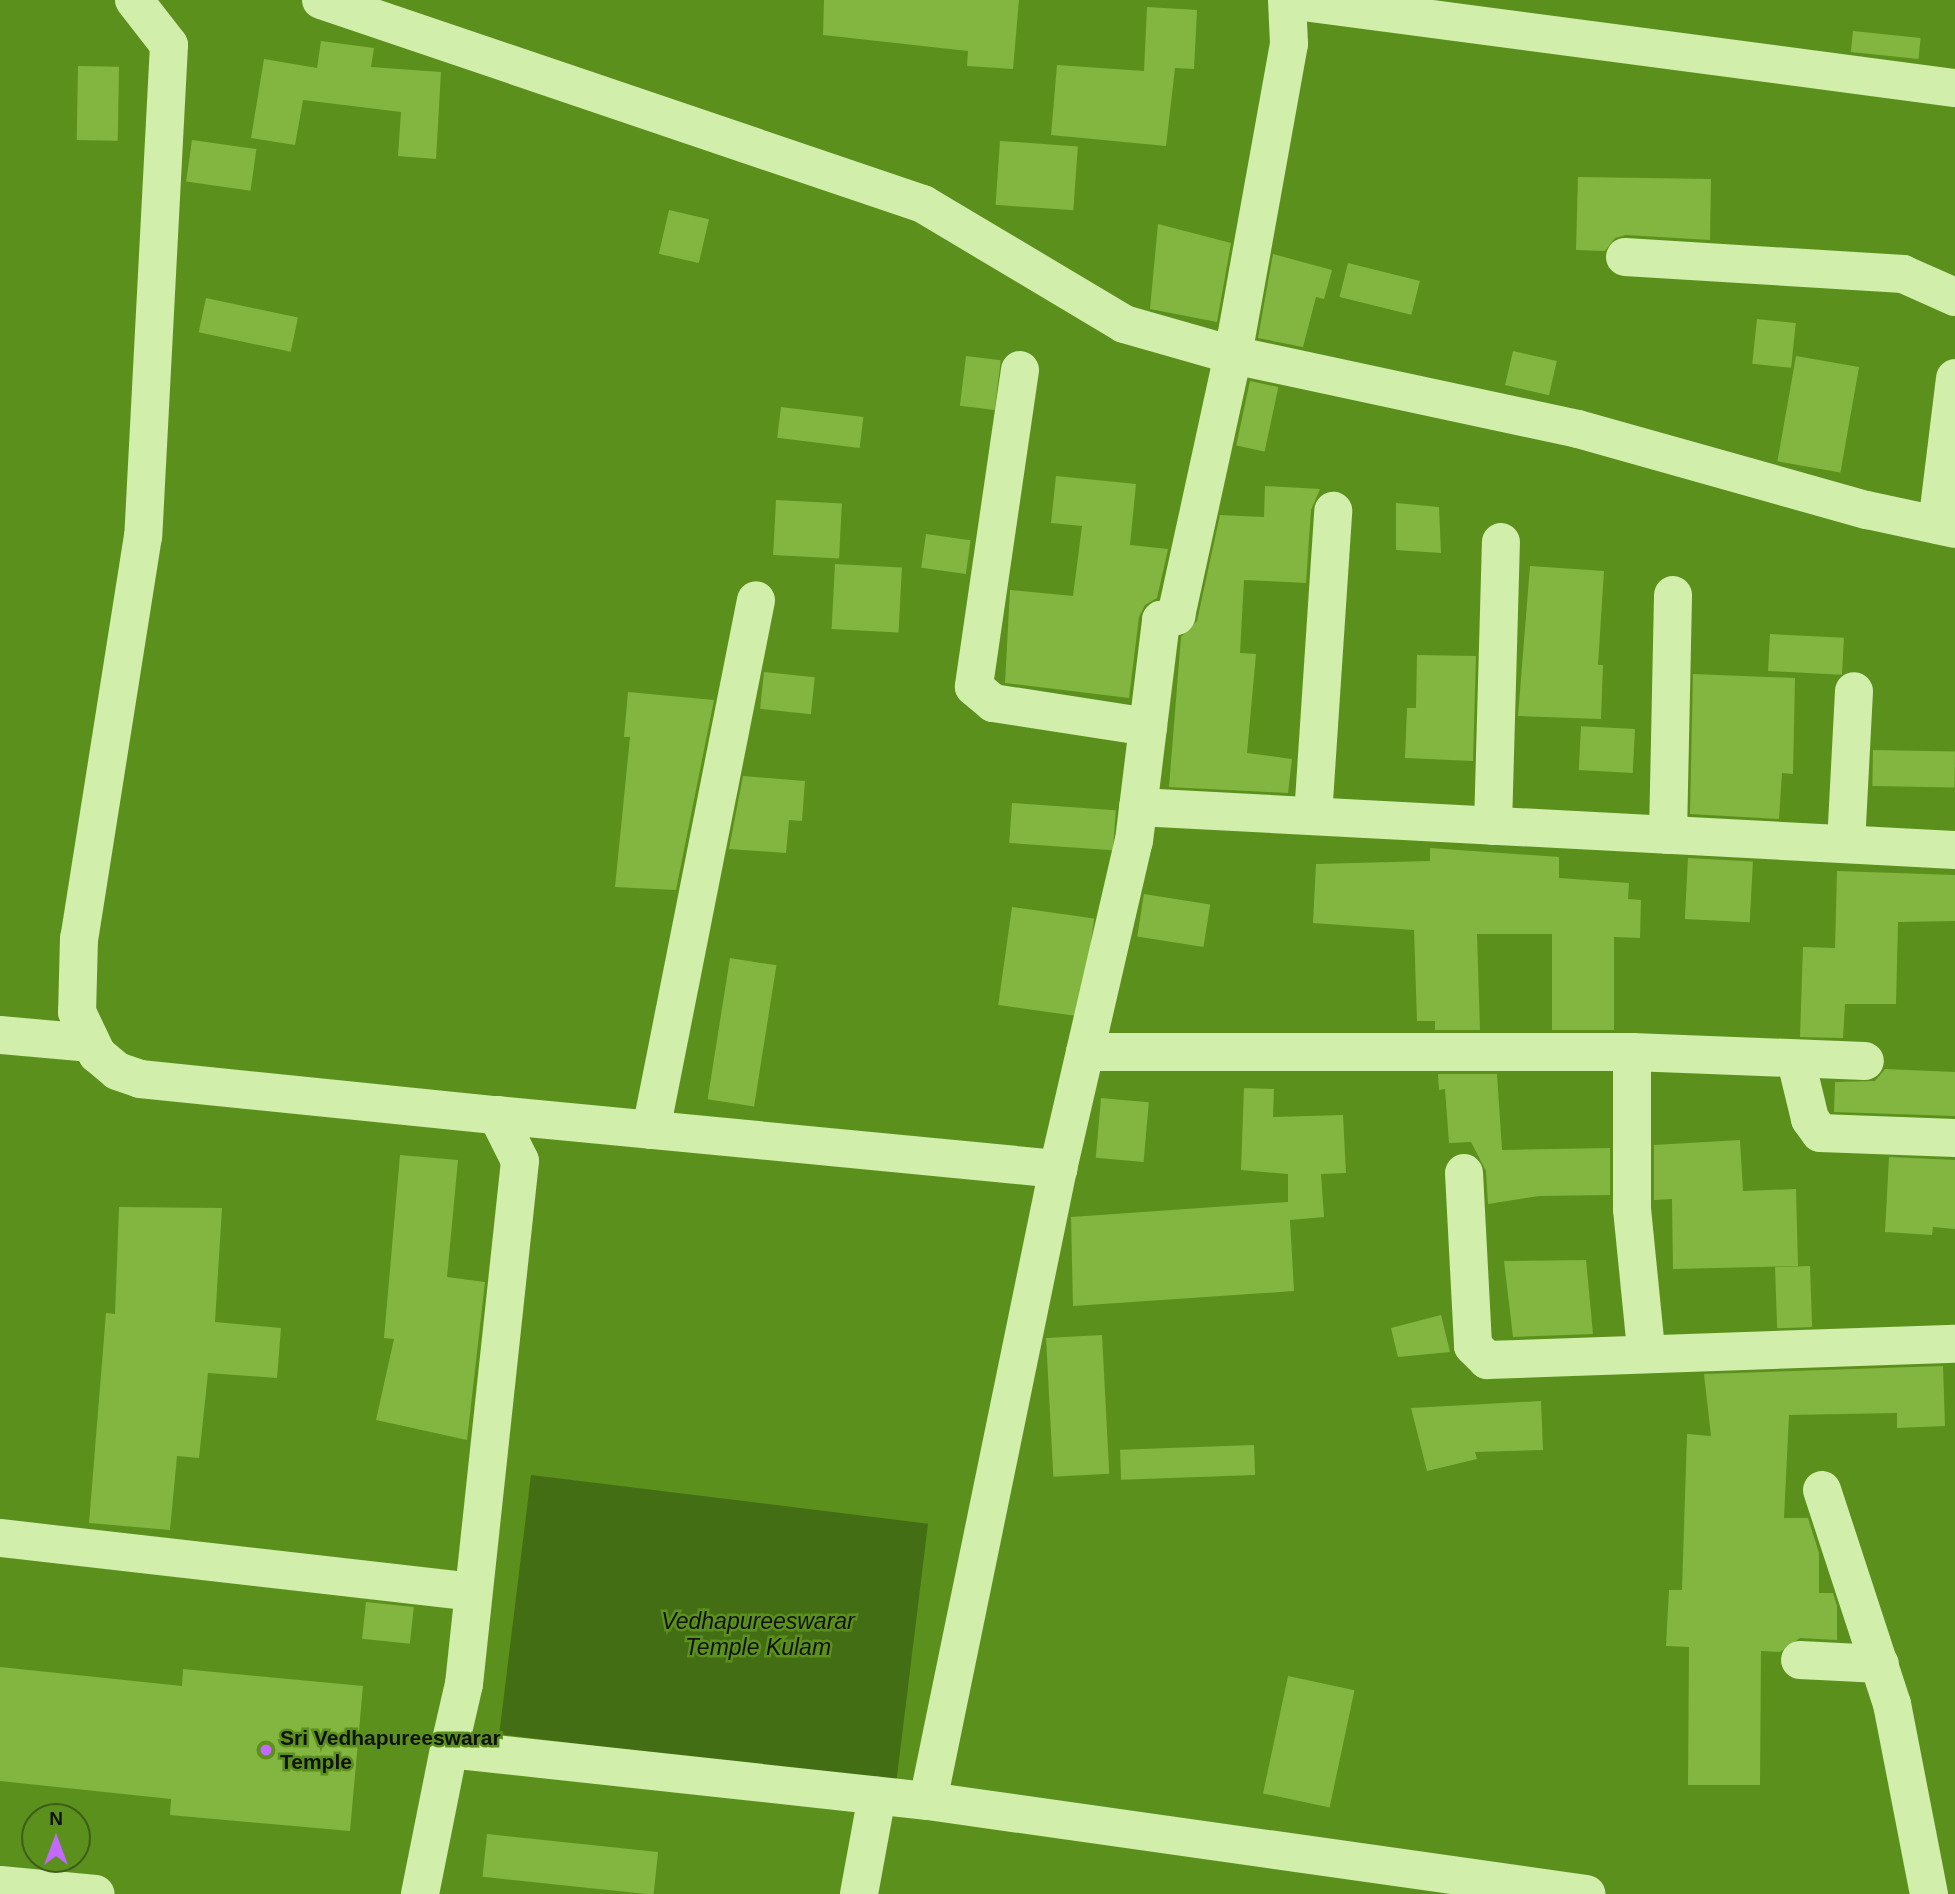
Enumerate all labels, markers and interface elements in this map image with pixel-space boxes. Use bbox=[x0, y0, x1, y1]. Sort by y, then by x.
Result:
water label: Vedhapureeswarar Temple Kulam bbox=[661, 1607, 855, 1661]
place label: Sri Vedhapureeswarar Temple bbox=[280, 1725, 501, 1775]
marker: Sri Vedhapureeswarar Temple bbox=[258, 1742, 274, 1758]
north arrow bbox=[21, 1803, 91, 1873]
text: N bbox=[49, 1808, 63, 1829]

